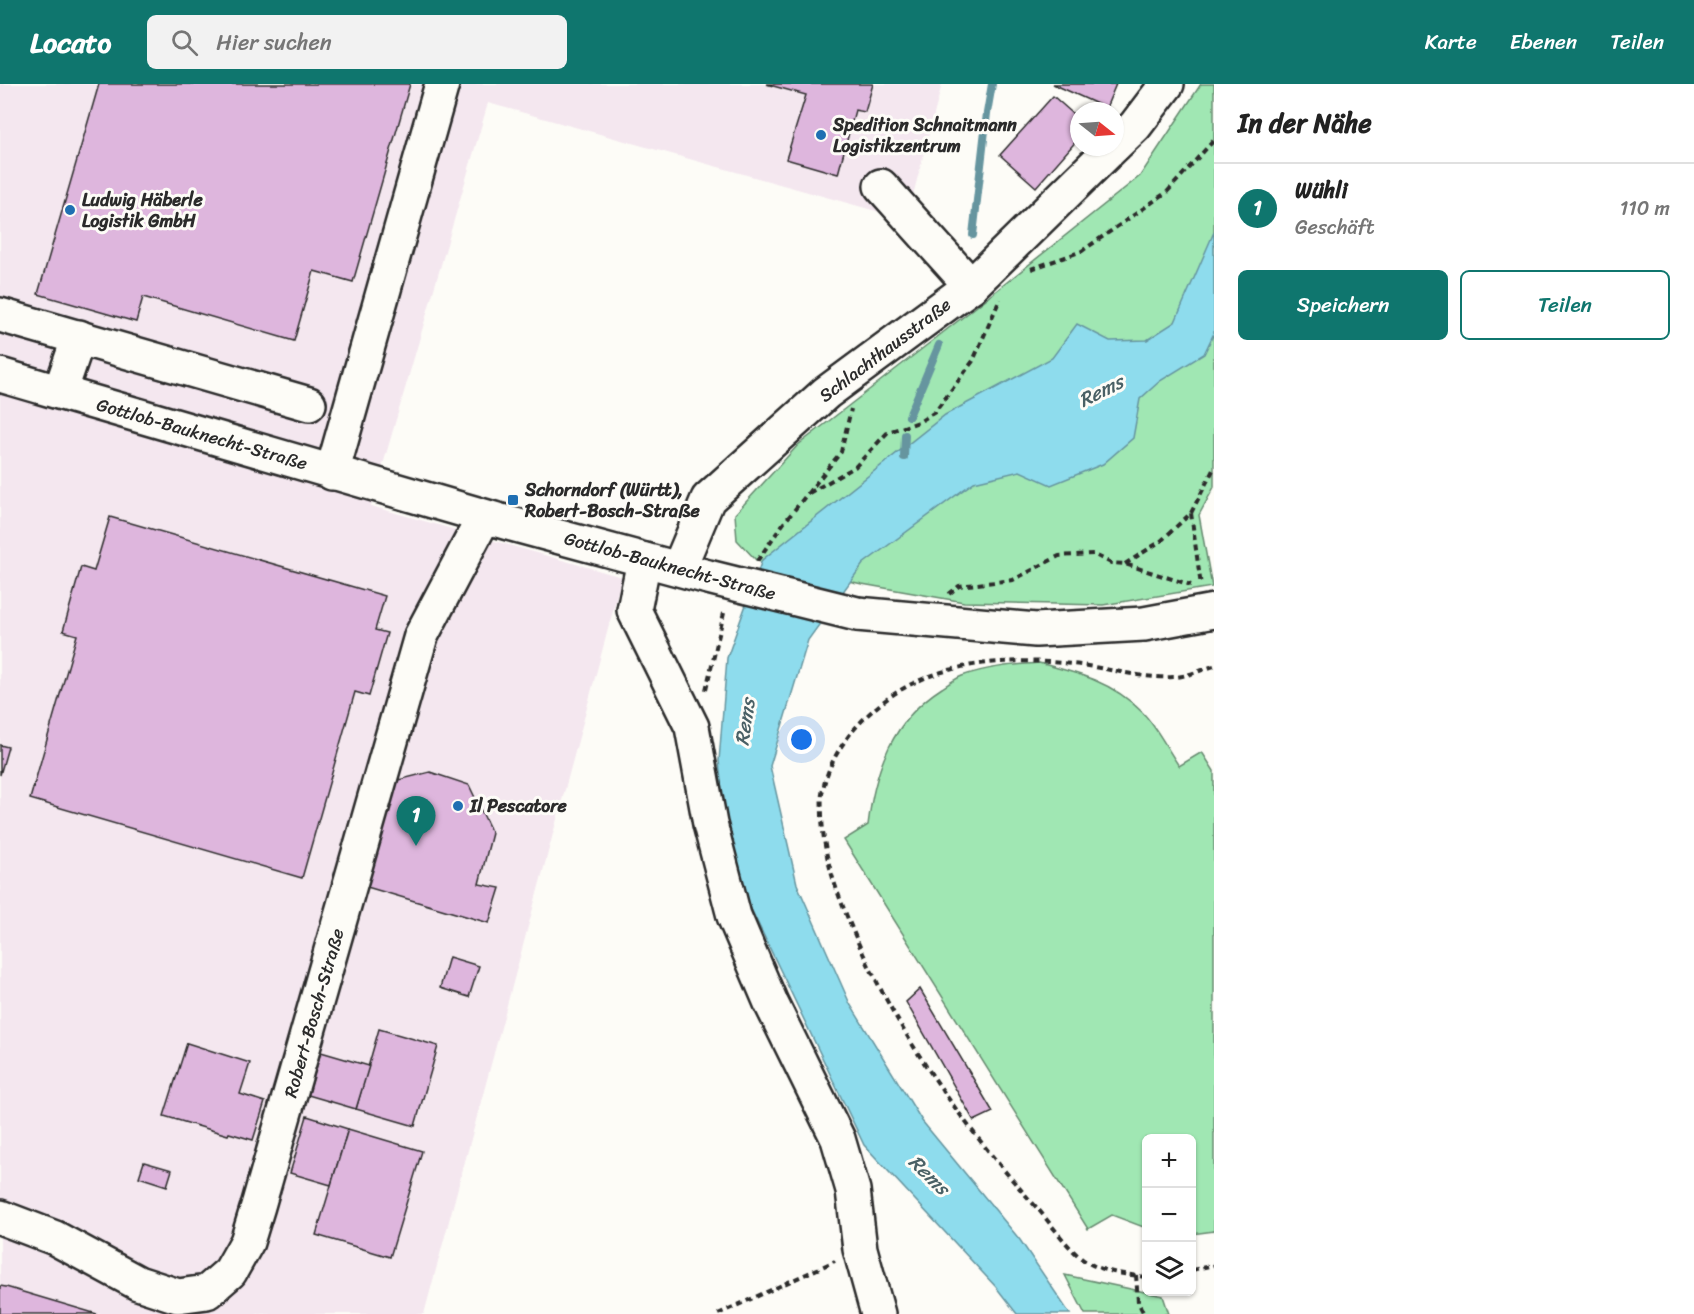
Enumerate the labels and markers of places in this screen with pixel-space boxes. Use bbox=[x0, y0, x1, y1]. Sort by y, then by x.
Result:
place label: Spedition Schnaitmann Logistikzentrum bbox=[832, 109, 1017, 162]
marker: Spedition Schnaitmann Logistikzentrum bbox=[814, 128, 828, 142]
place label: Ludwig Häberle Logistik GmbH bbox=[82, 184, 203, 237]
marker: Ludwig Häberle Logistik GmbH bbox=[63, 203, 77, 217]
place label: Schorndorf (Württ), Robert-Bosch-Straße bbox=[524, 474, 701, 527]
marker: Schorndorf (Württ), Robert-Bosch-Straße bbox=[506, 493, 520, 507]
place label: Il Pescatore bbox=[469, 790, 568, 822]
pin: 1 bbox=[396, 796, 436, 846]
marker: Il Pescatore bbox=[451, 799, 465, 813]

